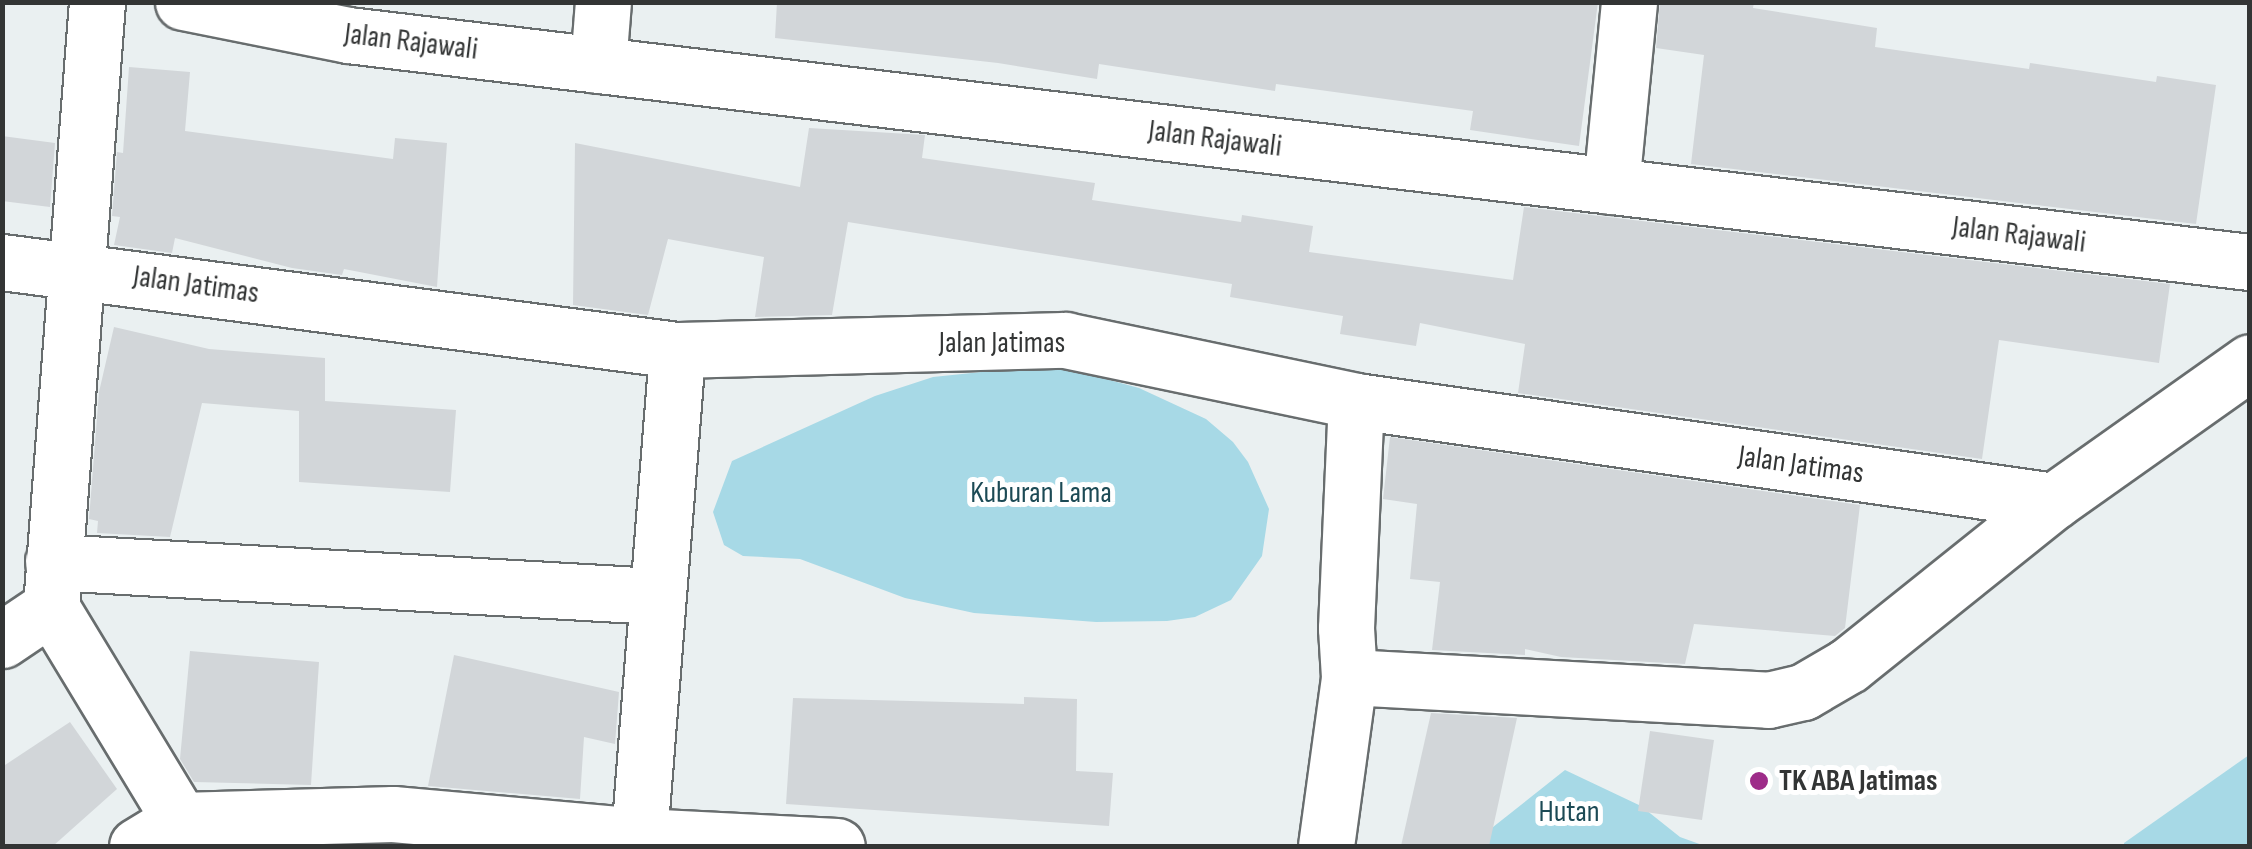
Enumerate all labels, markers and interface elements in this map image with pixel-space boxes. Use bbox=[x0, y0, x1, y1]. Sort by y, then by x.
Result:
street label: Jalan Rajawali bbox=[342, 16, 480, 68]
street label: Jalan Rajawali bbox=[1146, 113, 1284, 165]
street label: Jalan Rajawali bbox=[1950, 209, 2088, 261]
street label: Jalan Jatimas bbox=[131, 258, 261, 312]
street label: Jalan Jatimas bbox=[939, 325, 1065, 361]
street label: Jalan Jatimas bbox=[1736, 438, 1866, 492]
park label: Kuburan Lama bbox=[970, 475, 1112, 511]
place label: TK ABA Jatimas bbox=[1779, 763, 1938, 799]
marker: TK ABA Jatimas bbox=[1748, 770, 1770, 792]
park label: Hutan bbox=[1538, 794, 1600, 830]

